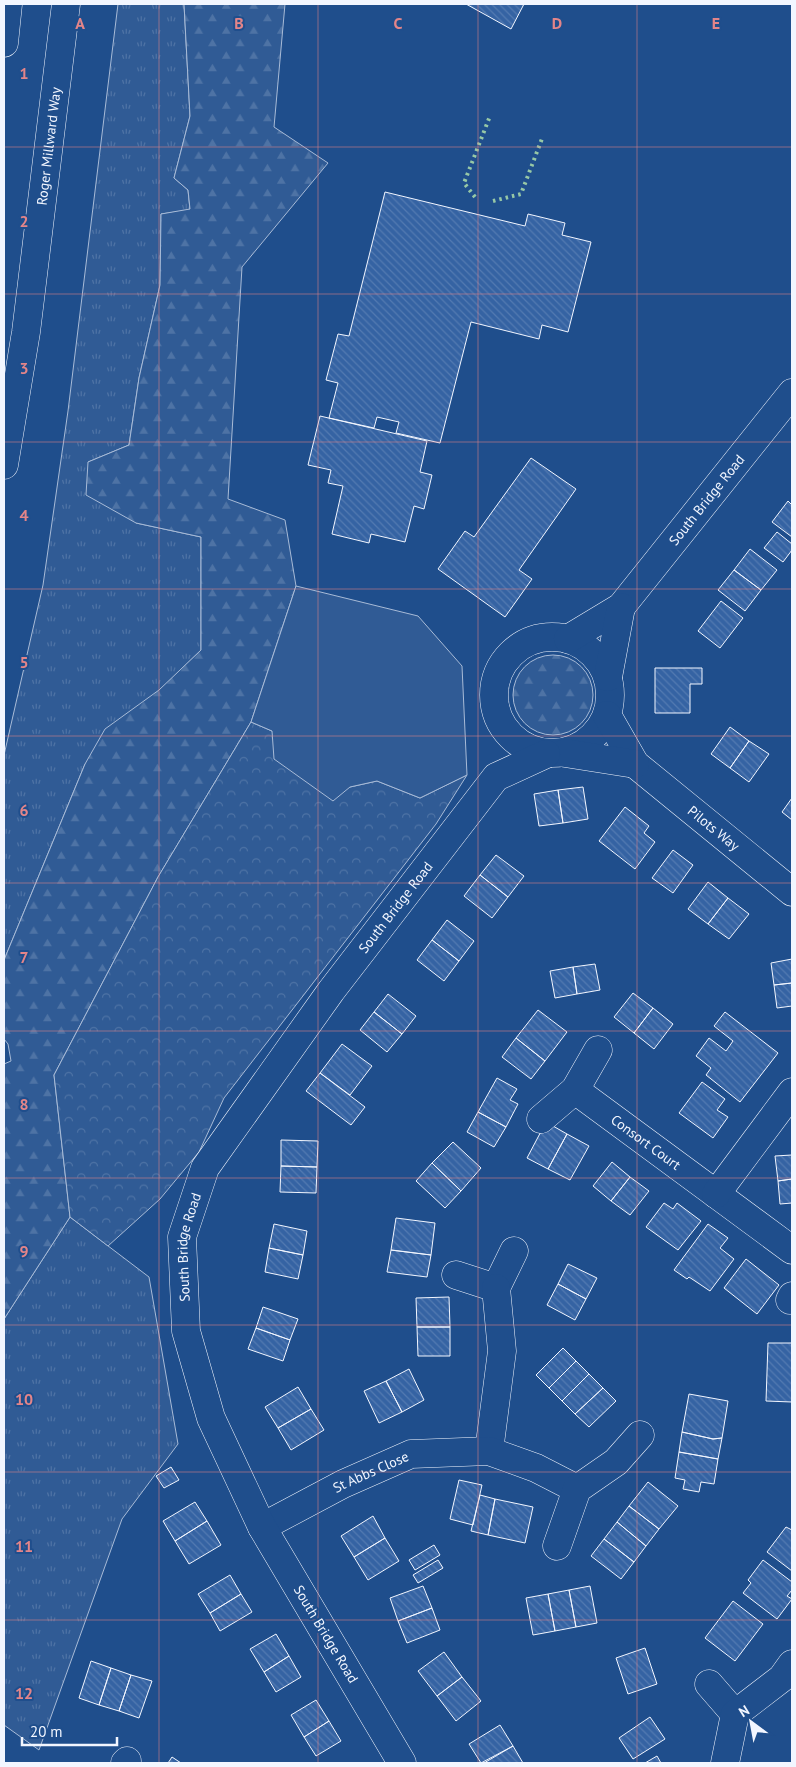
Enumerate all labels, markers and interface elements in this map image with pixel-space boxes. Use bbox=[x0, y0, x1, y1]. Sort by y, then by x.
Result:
text: A bbox=[75, 13, 85, 33]
text: B bbox=[234, 13, 244, 33]
text: C bbox=[394, 13, 403, 33]
text: D bbox=[552, 13, 562, 33]
text: E bbox=[712, 13, 720, 33]
text: 1 bbox=[19, 63, 29, 83]
street label: Roger Millward Way bbox=[33, 86, 65, 206]
text: 2 bbox=[19, 211, 29, 231]
text: 3 bbox=[19, 358, 29, 378]
street label: South Bridge Road bbox=[665, 451, 748, 549]
text: 4 bbox=[19, 505, 29, 525]
text: 5 bbox=[19, 652, 29, 672]
text: 6 bbox=[19, 800, 29, 820]
street label: Pilots Way bbox=[684, 802, 744, 855]
street label: South Bridge Road bbox=[354, 858, 437, 957]
text: 7 bbox=[19, 947, 29, 967]
text: 8 bbox=[19, 1094, 29, 1114]
street label: Consort Court bbox=[607, 1111, 685, 1174]
street label: South Bridge Road bbox=[173, 1190, 205, 1302]
text: 9 bbox=[19, 1241, 29, 1261]
text: 10 bbox=[15, 1389, 33, 1409]
street label: St Abbs Close bbox=[330, 1447, 411, 1497]
text: 11 bbox=[15, 1536, 33, 1556]
street label: South Bridge Road bbox=[290, 1582, 362, 1686]
text: 12 bbox=[15, 1683, 33, 1703]
north arrow bbox=[726, 1697, 776, 1747]
text: N bbox=[735, 1701, 753, 1721]
scale bar bbox=[22, 1714, 118, 1746]
text: 20 m bbox=[30, 1722, 63, 1741]

